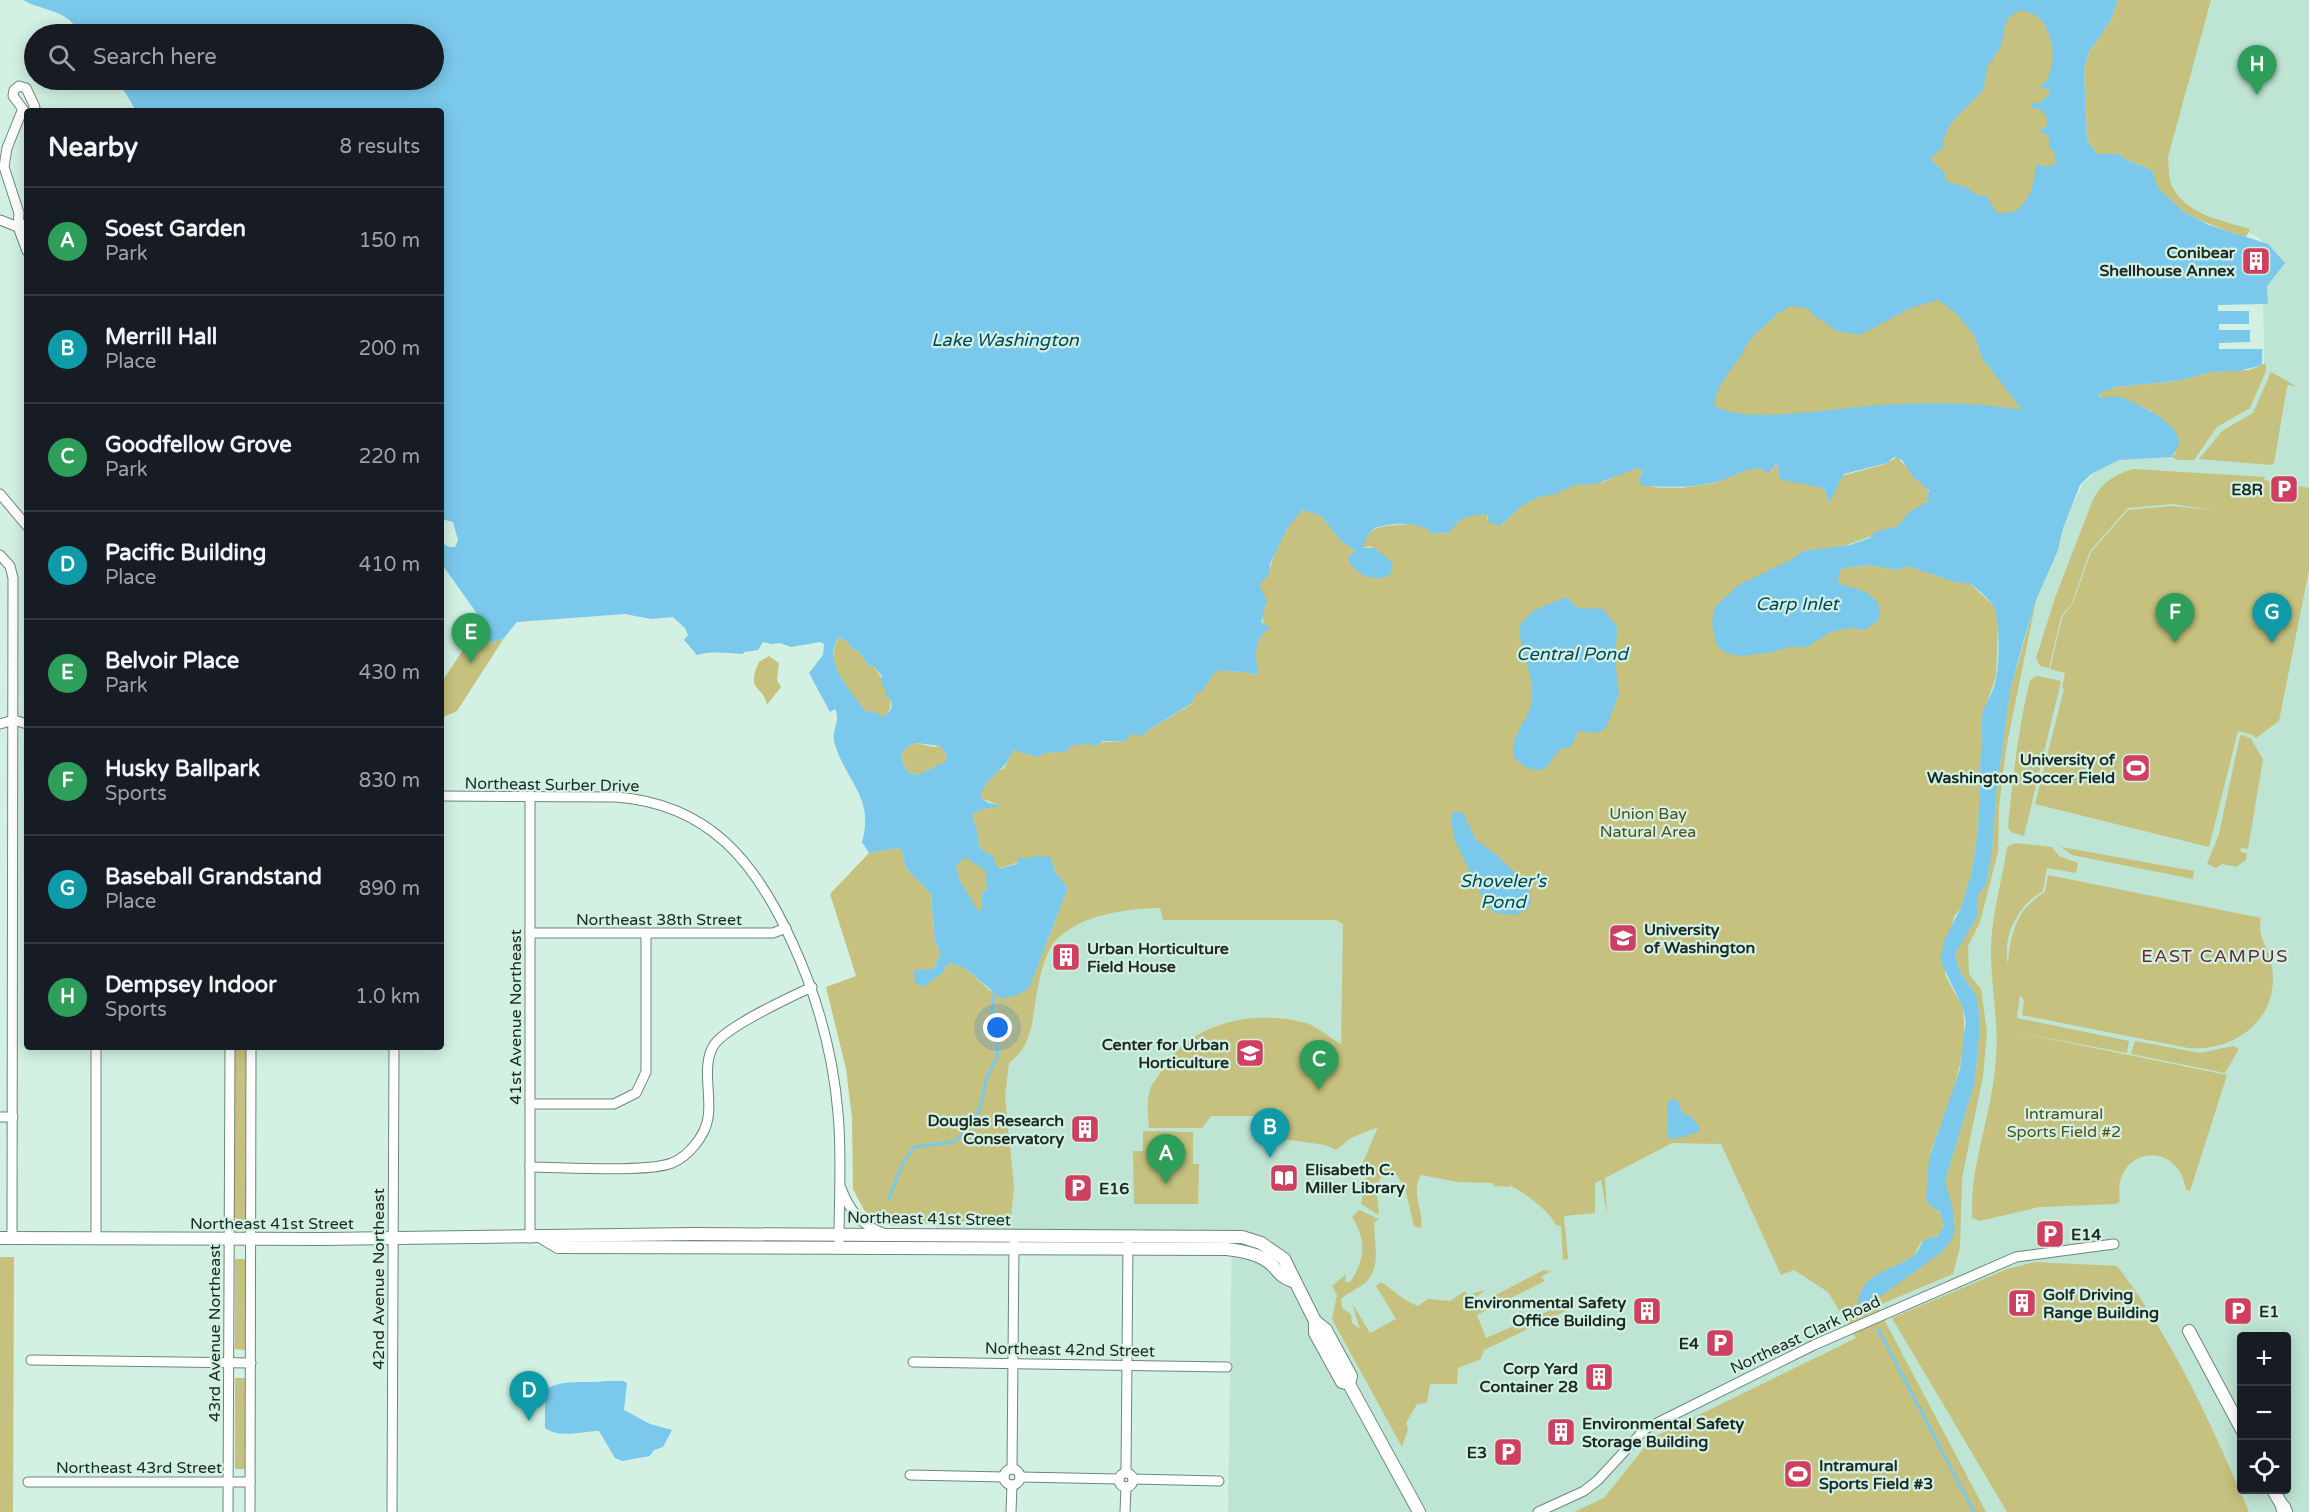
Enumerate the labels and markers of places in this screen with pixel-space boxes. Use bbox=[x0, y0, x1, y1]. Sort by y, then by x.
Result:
pin: H bbox=[2238, 46, 2276, 95]
place label: Conibear Shellhouse Annex bbox=[2099, 243, 2236, 281]
building icon: Conibear Shellhouse Annex bbox=[2240, 245, 2272, 277]
parking icon: E8R bbox=[2268, 473, 2300, 505]
place label: E8R bbox=[2231, 480, 2263, 500]
pin: F bbox=[2156, 594, 2194, 643]
pin: G bbox=[2252, 594, 2292, 643]
pin: E bbox=[452, 614, 490, 663]
place label: University of Washington Soccer Field bbox=[1927, 750, 2116, 788]
sports icon: University of Washington Soccer Field bbox=[2120, 752, 2152, 784]
place label: University of Washington bbox=[1644, 920, 1755, 958]
school or university icon: University of Washington bbox=[1607, 922, 1639, 954]
place label: Urban Horticulture Field House bbox=[1087, 939, 1229, 977]
building icon: Urban Horticulture Field House bbox=[1050, 941, 1082, 973]
place label: Center for Urban Horticulture bbox=[1102, 1035, 1229, 1073]
school or university icon: Center for Urban Horticulture bbox=[1234, 1037, 1266, 1069]
pin: C bbox=[1300, 1040, 1338, 1090]
pin: B bbox=[1250, 1108, 1290, 1158]
place label: Douglas Research Conservatory bbox=[928, 1111, 1064, 1149]
building icon: Douglas Research Conservatory bbox=[1069, 1113, 1101, 1145]
pin: A bbox=[1146, 1134, 1186, 1184]
place label: Elisabeth C. Miller Library bbox=[1305, 1160, 1405, 1198]
library icon: Elisabeth C. Miller Library bbox=[1268, 1162, 1300, 1194]
parking icon: E16 bbox=[1062, 1172, 1094, 1204]
place label: E16 bbox=[1099, 1179, 1129, 1199]
parking icon: E14 bbox=[2034, 1218, 2066, 1250]
place label: E14 bbox=[2071, 1225, 2101, 1245]
place label: Golf Driving Range Building bbox=[2043, 1285, 2159, 1323]
building icon: Golf Driving Range Building bbox=[2006, 1287, 2038, 1319]
place label: Environmental Safety Office Building bbox=[1464, 1293, 1626, 1331]
building icon: Environmental Safety Office Building bbox=[1631, 1295, 1663, 1327]
parking icon: E1 bbox=[2222, 1295, 2254, 1327]
place label: E1 bbox=[2259, 1302, 2279, 1322]
parking icon: E4 bbox=[1704, 1327, 1736, 1359]
place label: E4 bbox=[1679, 1334, 1699, 1354]
place label: Corp Yard Container 28 bbox=[1480, 1359, 1578, 1397]
building icon: Corp Yard Container 28 bbox=[1583, 1361, 1615, 1393]
pin: D bbox=[510, 1372, 548, 1421]
place label: Environmental Safety Storage Building bbox=[1582, 1414, 1744, 1452]
building icon: Environmental Safety Storage Building bbox=[1545, 1416, 1577, 1448]
parking icon: E3 bbox=[1492, 1436, 1524, 1468]
place label: E3 bbox=[1467, 1443, 1487, 1463]
place label: Intramural Sports Field #3 bbox=[1819, 1456, 1933, 1494]
sports icon: Intramural Sports Field #3 bbox=[1782, 1458, 1814, 1490]

